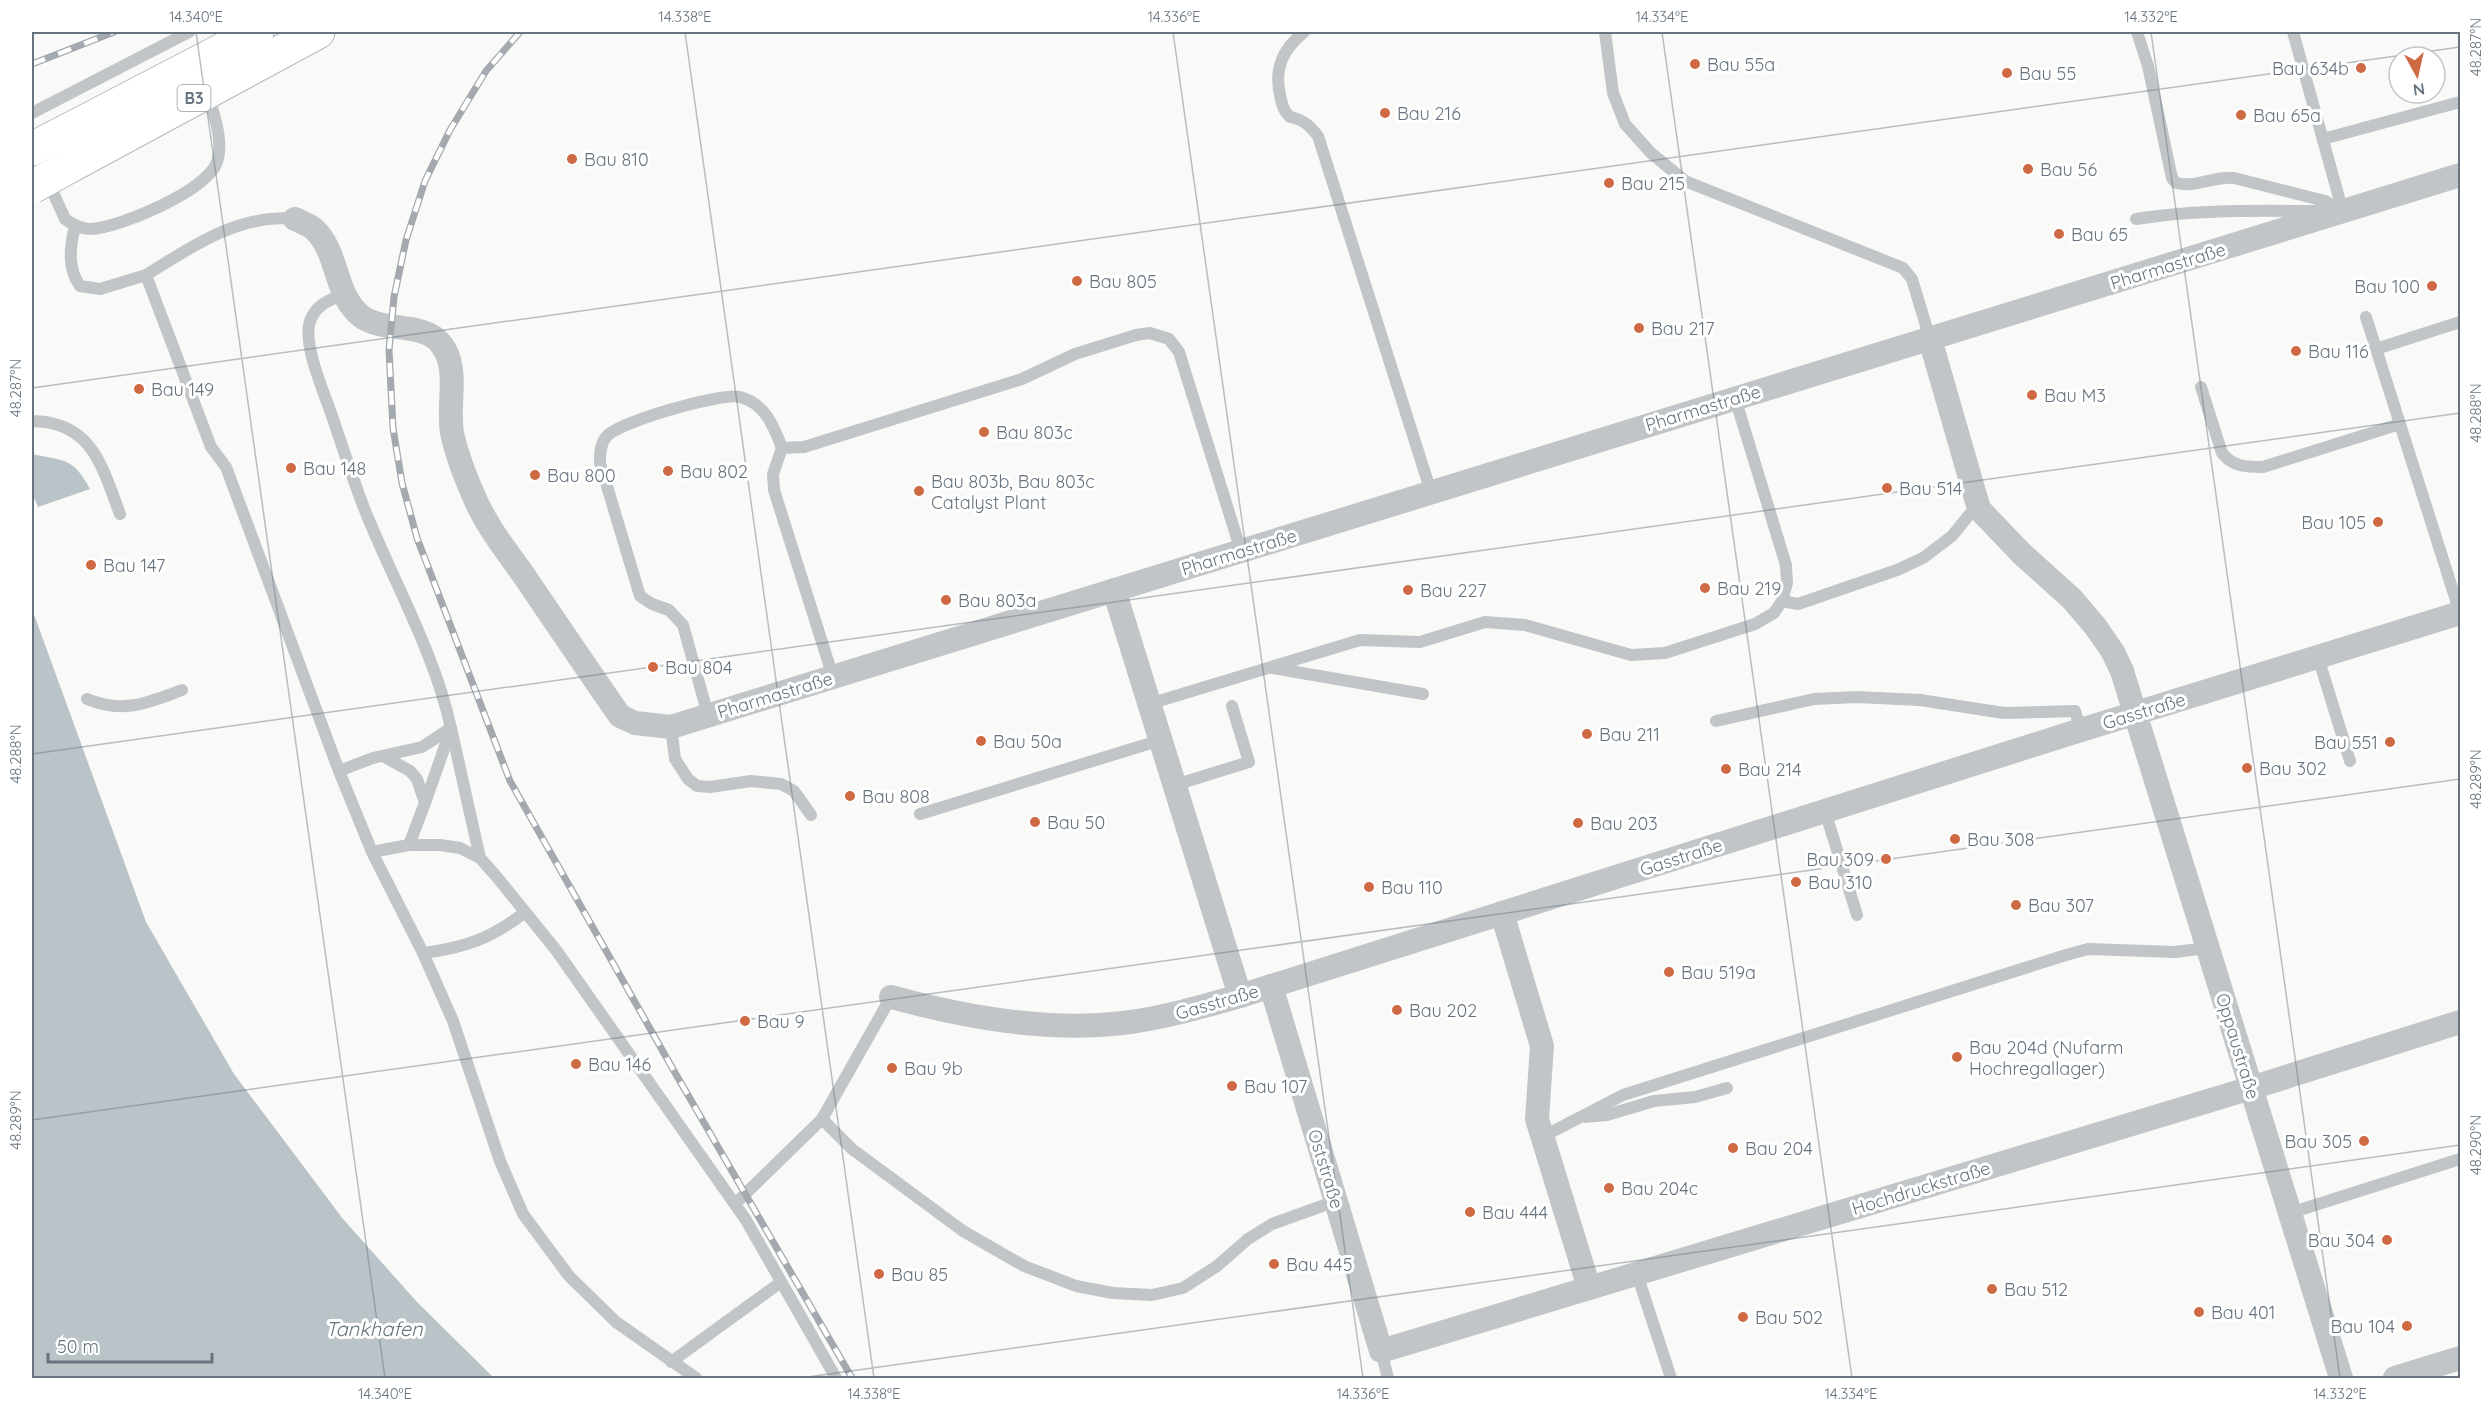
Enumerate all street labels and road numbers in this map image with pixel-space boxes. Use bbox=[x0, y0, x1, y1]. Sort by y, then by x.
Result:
road number: B3 bbox=[178, 85, 210, 111]
street label: Pharmastraße bbox=[2108, 238, 2228, 294]
street label: Pharmastraße bbox=[1643, 380, 1763, 436]
street label: Pharmastraße bbox=[1179, 524, 1299, 580]
street label: Pharmastraße bbox=[715, 667, 835, 723]
street label: Gasstraße bbox=[2100, 688, 2188, 734]
street label: Gasstraße bbox=[1637, 833, 1725, 881]
street label: Gasstraße bbox=[1173, 979, 1261, 1025]
street label: Oppaustraße bbox=[2211, 990, 2265, 1102]
street label: Oststraße bbox=[1303, 1126, 1349, 1212]
street label: Hochdruckstraße bbox=[1849, 1156, 1993, 1220]

